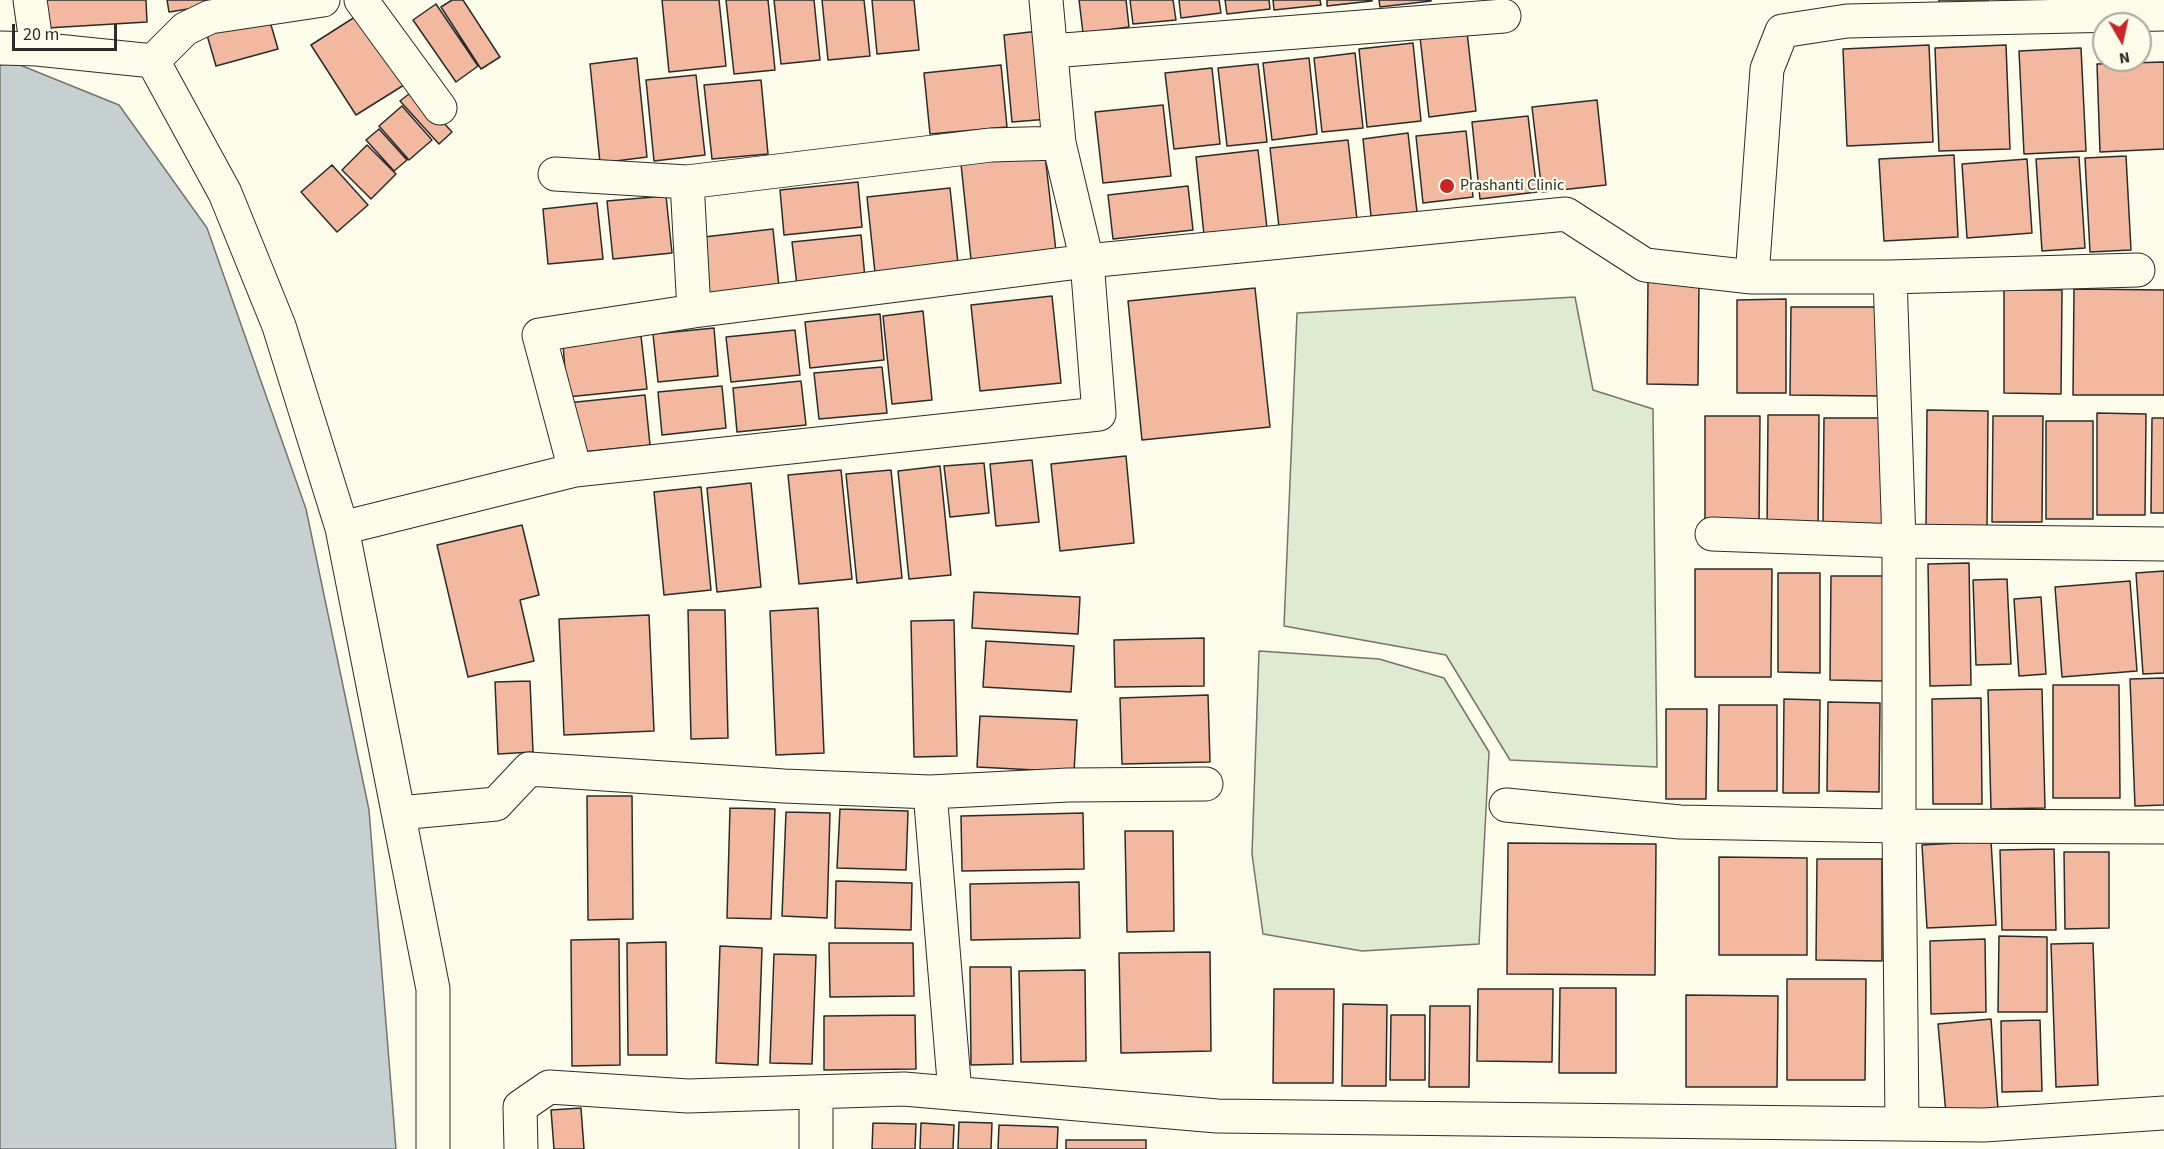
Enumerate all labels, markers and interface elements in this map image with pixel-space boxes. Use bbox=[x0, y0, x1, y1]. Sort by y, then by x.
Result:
scale bar bbox=[15, 12, 120, 50]
north arrow bbox=[2092, 12, 2152, 72]
text: 20 m bbox=[23, 22, 59, 47]
text: N bbox=[2118, 46, 2131, 69]
place label: Prashanti Clinic bbox=[1460, 176, 1564, 196]
marker: Prashanti Clinic bbox=[1438, 177, 1456, 195]

